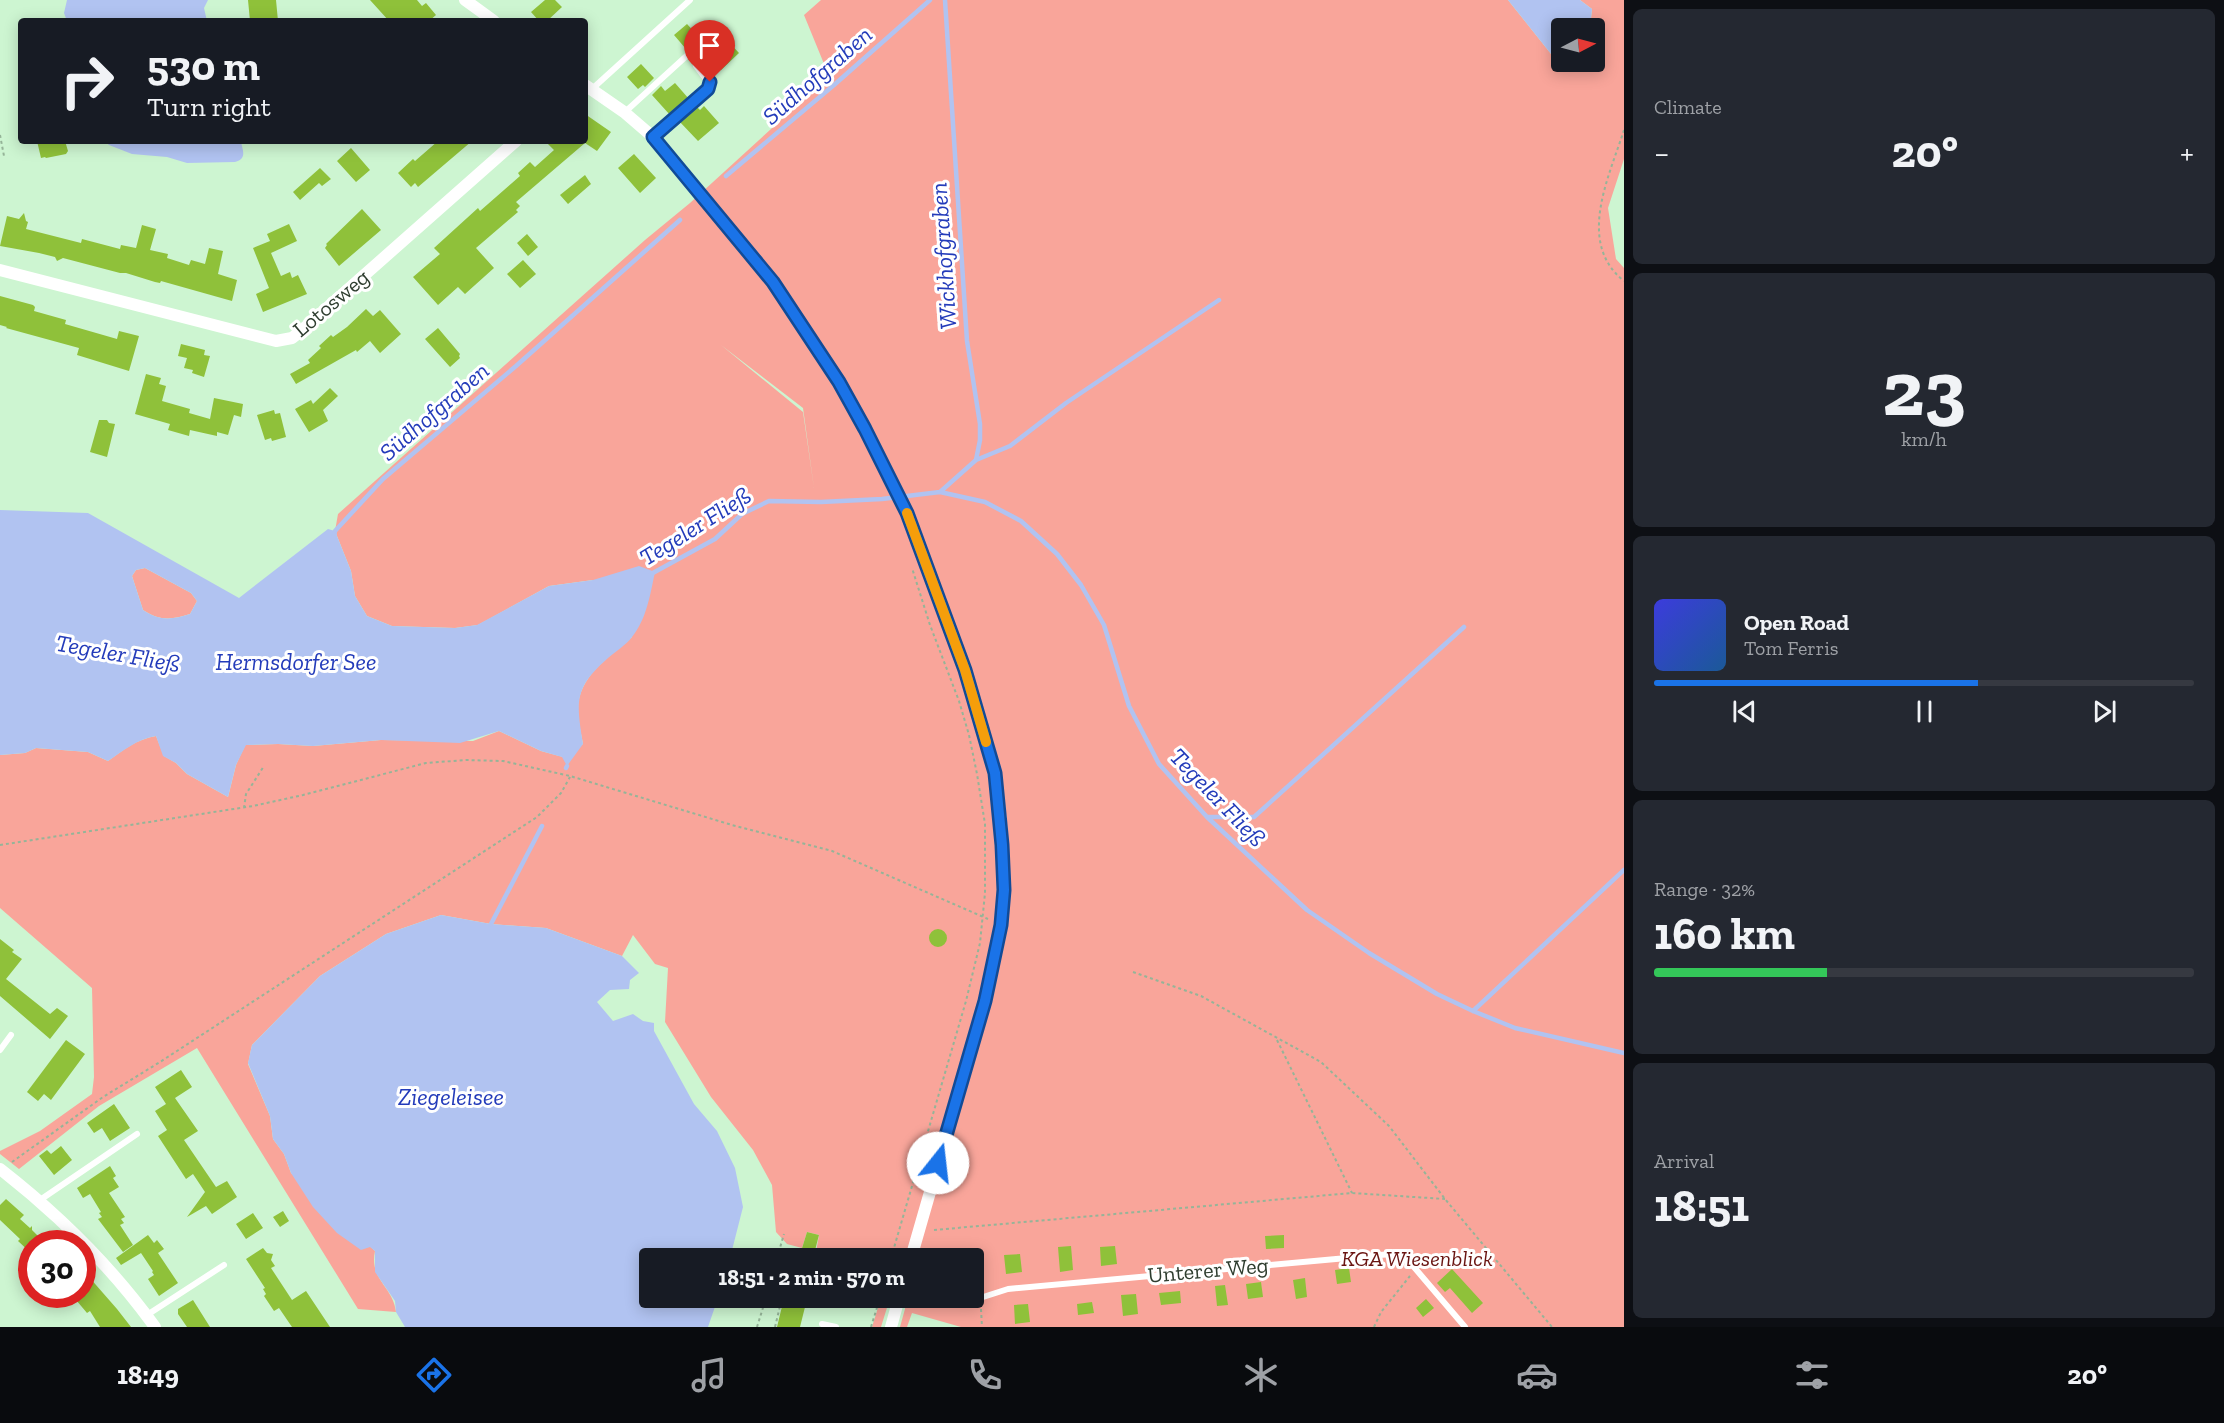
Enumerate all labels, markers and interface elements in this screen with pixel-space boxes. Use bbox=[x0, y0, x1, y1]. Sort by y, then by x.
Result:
north arrow bbox=[1551, 18, 1605, 72]
map controls bbox=[1551, 18, 1605, 72]
pin bbox=[684, 20, 735, 82]
water label: Südhofgraben bbox=[756, 20, 878, 130]
icon: arrive bbox=[693, 29, 726, 62]
text: 530 m bbox=[147, 40, 260, 91]
icon: right bbox=[48, 42, 126, 120]
text: Turn right bbox=[147, 91, 271, 123]
text: Climate bbox=[1654, 95, 1722, 119]
text: 20° bbox=[1892, 125, 1958, 179]
text: − bbox=[1654, 133, 1669, 172]
text: + bbox=[2180, 133, 2194, 172]
water label: Wickhofgraben bbox=[923, 182, 963, 330]
street label: Lotosweg bbox=[287, 263, 375, 343]
text: 23 bbox=[1882, 341, 1966, 435]
water label: Südhofgraben bbox=[373, 356, 495, 466]
text: km/h bbox=[1901, 427, 1947, 451]
water label: Tegeler Fließ bbox=[634, 480, 756, 572]
text: Open Road bbox=[1744, 609, 1849, 636]
water label: Tegeler Fließ bbox=[54, 628, 182, 678]
text: Tom Ferris bbox=[1744, 636, 1839, 660]
water label: Hermsdorfer See bbox=[215, 647, 377, 676]
icon: previous bbox=[1728, 695, 1761, 728]
icon: pause bbox=[1908, 695, 1941, 728]
icon: next bbox=[2088, 695, 2121, 728]
water label: Tegeler Fließ bbox=[1164, 742, 1272, 852]
text: Range · 32% bbox=[1654, 877, 1755, 901]
text: 160 km bbox=[1654, 907, 1795, 961]
water label: Ziegeleisee bbox=[398, 1082, 504, 1111]
position arrow bbox=[906, 1131, 970, 1195]
text: Arrival bbox=[1654, 1149, 1714, 1173]
text: 18:51 bbox=[1654, 1179, 1749, 1233]
speed limit sign: 30 bbox=[18, 1230, 96, 1308]
park label: KGA Wiesenblick bbox=[1341, 1245, 1493, 1272]
street label: Unterer Weg bbox=[1147, 1251, 1269, 1289]
text: 18:51 · 2 min · 570 m bbox=[718, 1264, 905, 1291]
icon: directions bbox=[413, 1354, 455, 1396]
icon: music bbox=[688, 1354, 730, 1396]
icon: phone bbox=[964, 1354, 1006, 1396]
icon: climate bbox=[1240, 1354, 1282, 1396]
icon: car bbox=[1516, 1354, 1558, 1396]
icon: filters bbox=[1791, 1354, 1833, 1396]
text: 18:49 bbox=[117, 1359, 179, 1391]
text: 20° bbox=[2067, 1359, 2107, 1391]

